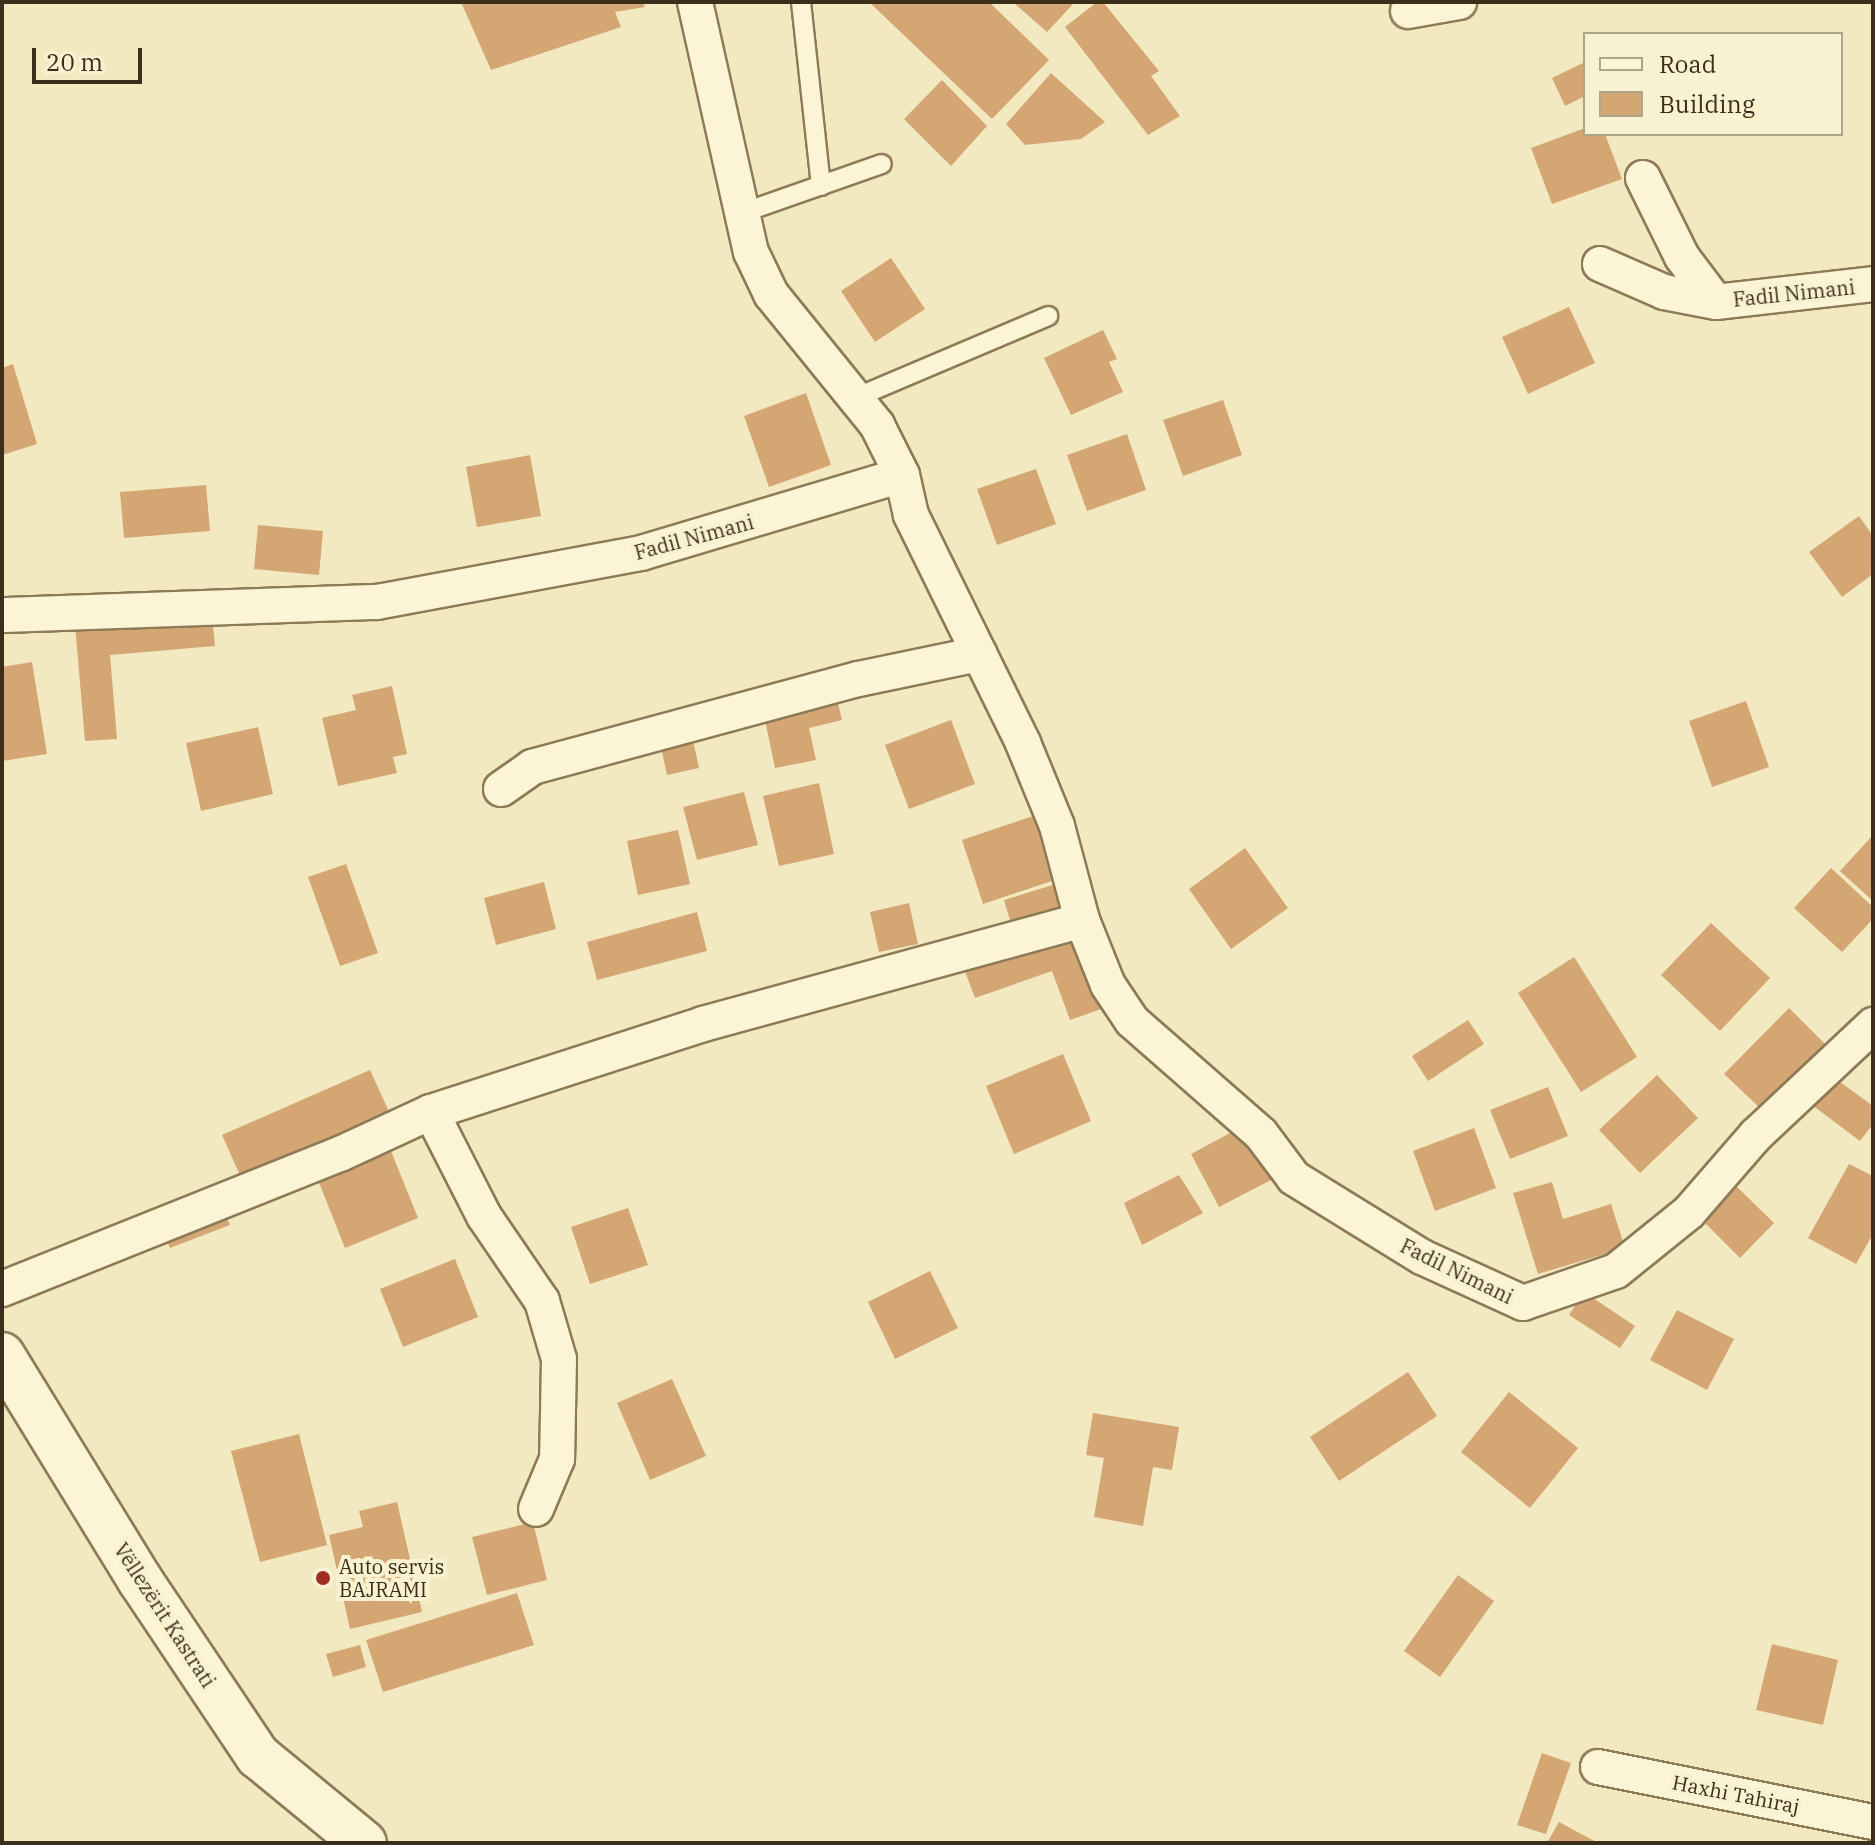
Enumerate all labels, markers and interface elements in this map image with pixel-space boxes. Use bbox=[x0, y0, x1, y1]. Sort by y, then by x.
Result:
scale bar bbox=[36, 32, 146, 82]
legend bbox=[1583, 32, 1843, 136]
text: 20 m bbox=[46, 46, 103, 78]
text: Road bbox=[1659, 48, 1716, 80]
text: Building bbox=[1659, 88, 1755, 120]
street label: Fadil Nimani bbox=[1732, 275, 1856, 311]
street label: Fadil Nimani bbox=[632, 510, 756, 564]
street label: Fadil Nimani bbox=[1397, 1233, 1517, 1309]
street label: Vëllezërit Kastrati bbox=[109, 1538, 221, 1692]
place label: Auto servis BAJRAMI bbox=[339, 1554, 444, 1601]
marker: Auto servis BAJRAMI bbox=[314, 1569, 332, 1587]
street label: Haxhi Tahiraj bbox=[1670, 1770, 1802, 1818]

